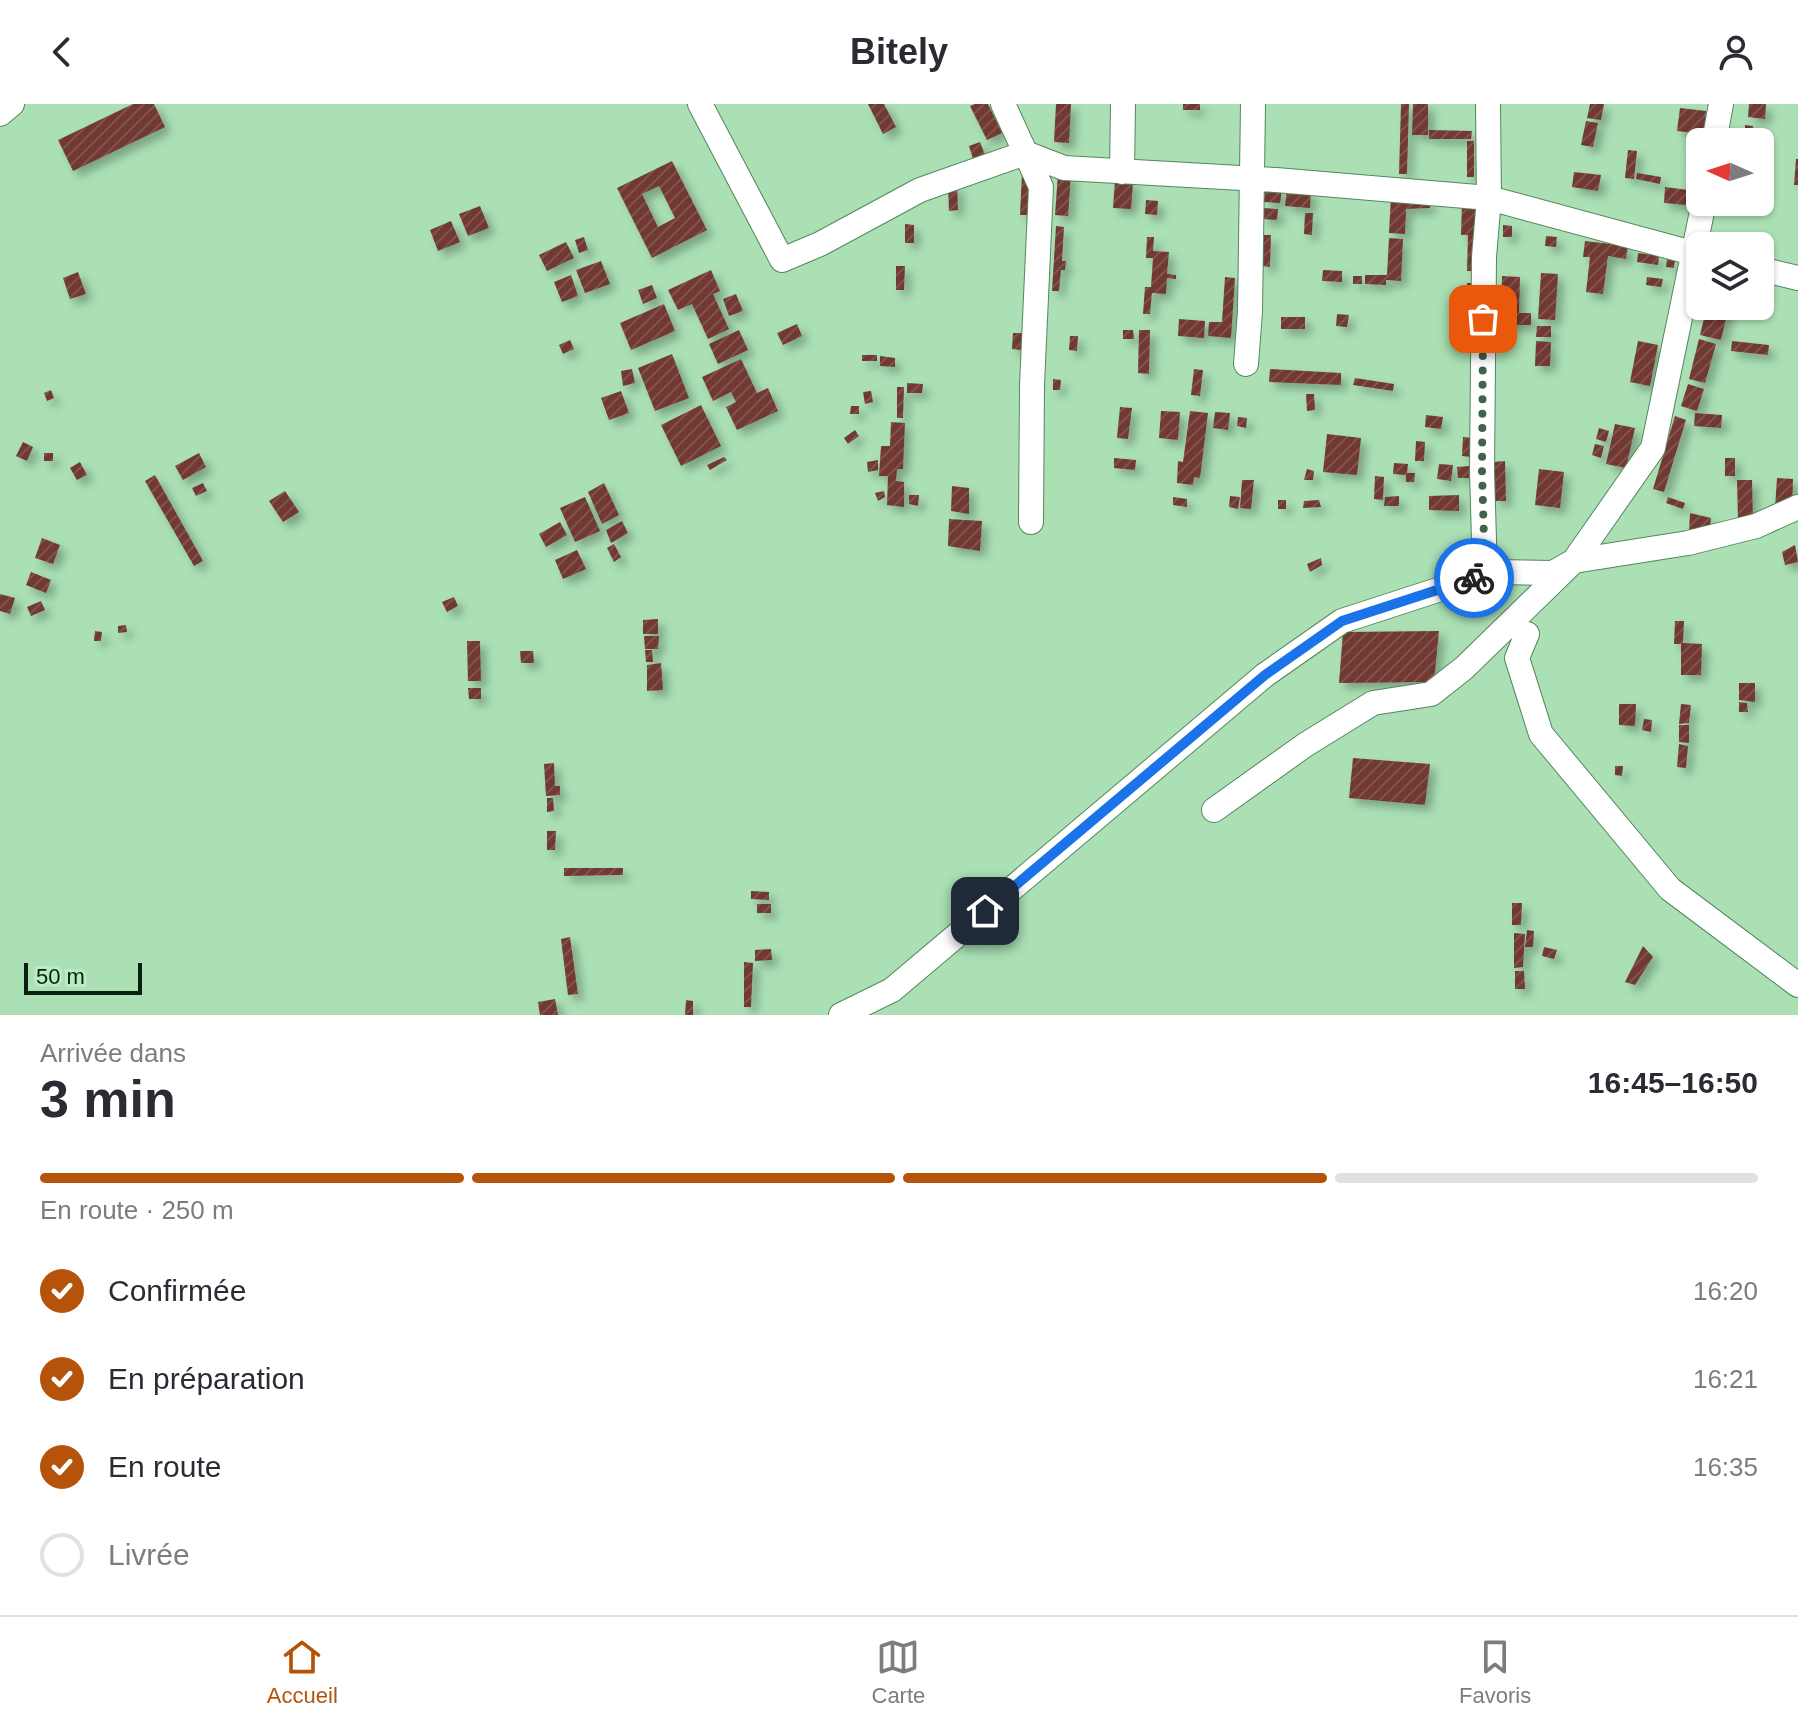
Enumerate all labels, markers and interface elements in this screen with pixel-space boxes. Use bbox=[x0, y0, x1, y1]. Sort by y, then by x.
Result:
icon: back bbox=[40, 30, 84, 74]
icon: person bbox=[1714, 30, 1758, 74]
text: Bitely bbox=[850, 31, 948, 72]
north arrow bbox=[1686, 128, 1774, 216]
map controls bbox=[1686, 128, 1774, 320]
button: layers bbox=[1686, 232, 1774, 320]
pin bbox=[1449, 285, 1517, 353]
icon: bag bbox=[1461, 297, 1505, 341]
courier bbox=[1434, 538, 1514, 618]
icon: bike bbox=[1452, 556, 1496, 600]
pin bbox=[951, 877, 1019, 945]
icon: home bbox=[963, 889, 1007, 933]
scale bar bbox=[24, 959, 142, 995]
text: 50 m bbox=[36, 964, 85, 989]
text: Arrivée dans bbox=[40, 1038, 186, 1068]
text: 16:45–16:50 bbox=[1588, 1066, 1758, 1099]
text: 3 min bbox=[40, 1070, 176, 1128]
text: En route · 250 m bbox=[40, 1195, 234, 1225]
icon: check bbox=[40, 1269, 84, 1313]
text: Confirmée bbox=[108, 1274, 246, 1307]
text: 16:20 bbox=[1693, 1276, 1758, 1306]
icon: check bbox=[40, 1357, 84, 1401]
text: En préparation bbox=[108, 1362, 305, 1395]
text: 16:21 bbox=[1693, 1364, 1758, 1394]
icon: check bbox=[40, 1445, 84, 1489]
text: En route bbox=[108, 1450, 221, 1483]
text: 16:35 bbox=[1693, 1452, 1758, 1482]
text: Livrée bbox=[108, 1538, 190, 1571]
tab: Accueil bbox=[267, 1635, 338, 1709]
tab: Carte bbox=[872, 1635, 925, 1709]
tab: Favoris bbox=[1459, 1635, 1531, 1709]

